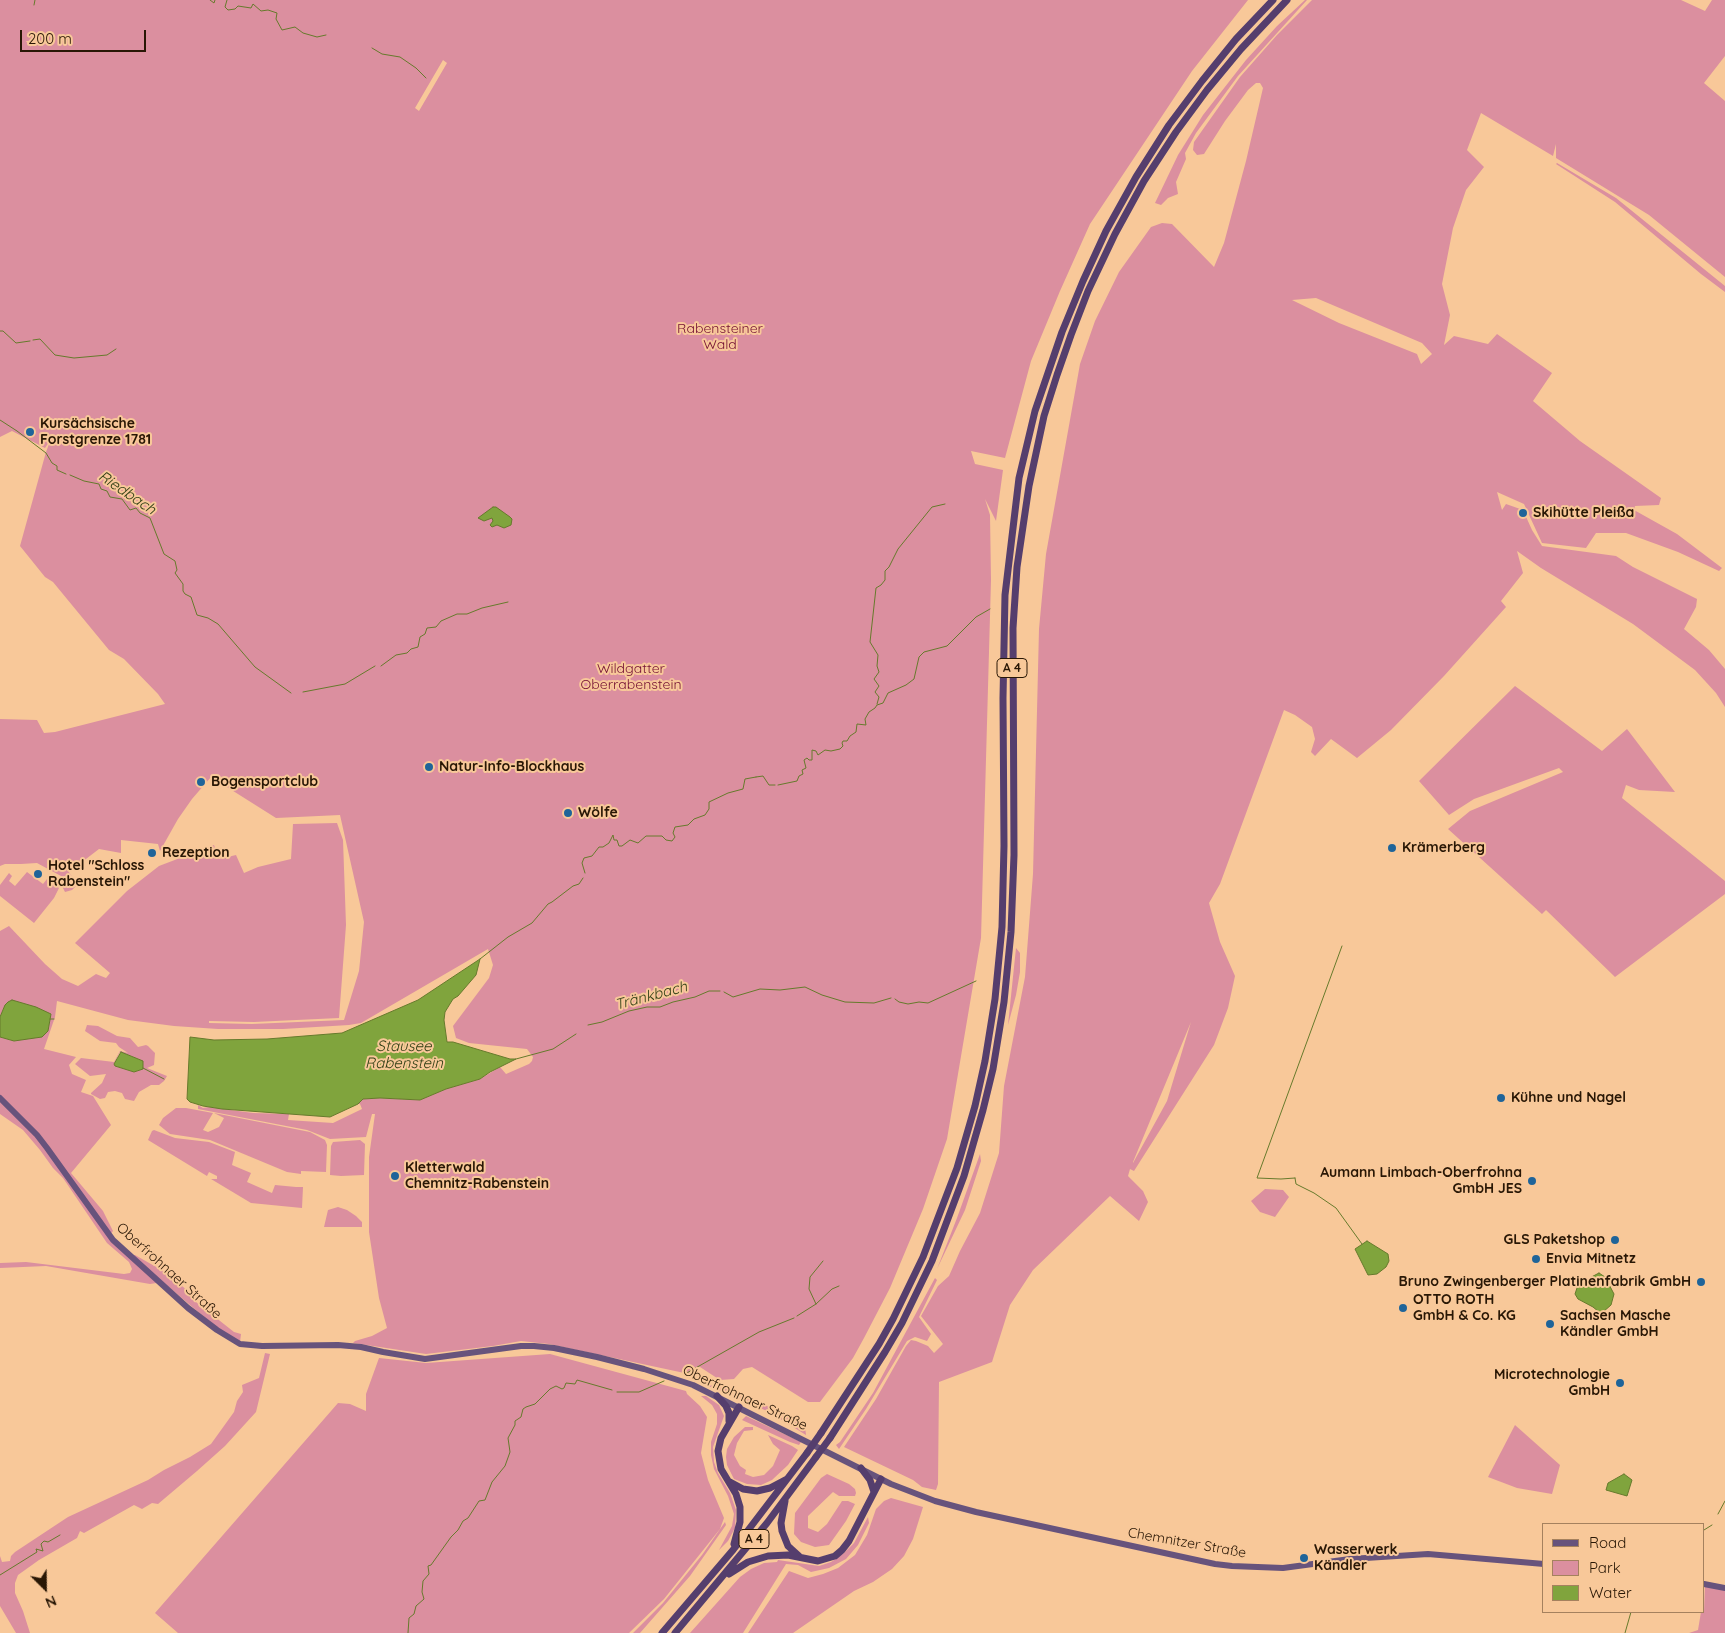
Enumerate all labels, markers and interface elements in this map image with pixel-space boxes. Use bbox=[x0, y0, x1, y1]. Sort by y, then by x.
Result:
scale bar bbox=[22, 20, 149, 52]
text: 200 m bbox=[28, 29, 72, 48]
park label: Rabensteiner Wald bbox=[677, 321, 763, 354]
place label: Kursächsische Forstgrenze 1781 bbox=[40, 416, 151, 448]
marker: Kursächsische Forstgrenze 1781 bbox=[24, 426, 36, 438]
water label: Riedbach bbox=[95, 467, 159, 519]
place label: Skihütte Pleißa bbox=[1533, 505, 1634, 521]
marker: Skihütte Pleißa bbox=[1517, 507, 1529, 519]
road number: A 4 bbox=[997, 658, 1027, 678]
park label: Wildgatter Oberrabenstein bbox=[581, 661, 681, 694]
place label: Natur-Info-Blockhaus bbox=[439, 759, 584, 775]
marker: Natur-Info-Blockhaus bbox=[423, 761, 435, 773]
place label: Bogensportclub bbox=[211, 774, 318, 790]
marker: Bogensportclub bbox=[195, 776, 207, 788]
place label: Wölfe bbox=[578, 805, 618, 821]
marker: Wölfe bbox=[562, 807, 574, 819]
place label: Krämerberg bbox=[1402, 840, 1485, 856]
marker: Krämerberg bbox=[1386, 842, 1398, 854]
place label: Rezeption bbox=[162, 845, 230, 861]
marker: Rezeption bbox=[146, 847, 158, 859]
place label: Hotel "Schloss Rabenstein" bbox=[48, 858, 144, 890]
marker: Hotel "Schloss Rabenstein" bbox=[32, 868, 44, 880]
water label: Tränkbach bbox=[613, 978, 689, 1014]
water label: Stausee Rabenstein bbox=[365, 1037, 443, 1072]
place label: Kühne und Nagel bbox=[1511, 1090, 1626, 1106]
marker: Kühne und Nagel bbox=[1495, 1092, 1507, 1104]
place label: Kletterwald Chemnitz-Rabenstein bbox=[405, 1160, 549, 1192]
place label: Aumann Limbach-Oberfrohna GmbH JES bbox=[1320, 1165, 1522, 1198]
marker: Kletterwald Chemnitz-Rabenstein bbox=[389, 1170, 401, 1182]
marker: Aumann Limbach-Oberfrohna GmbH JES bbox=[1526, 1175, 1538, 1187]
street label: Oberfrohnaer Straße bbox=[113, 1219, 225, 1323]
place label: GLS Paketshop bbox=[1504, 1232, 1605, 1248]
marker: GLS Paketshop bbox=[1609, 1234, 1621, 1246]
place label: Envia Mitnetz bbox=[1546, 1251, 1636, 1267]
marker: Envia Mitnetz bbox=[1530, 1253, 1542, 1265]
place label: Bruno Zwingenberger Platinenfabrik GmbH bbox=[1399, 1274, 1691, 1290]
marker: Bruno Zwingenberger Platinenfabrik GmbH bbox=[1695, 1276, 1707, 1288]
place label: OTTO ROTH GmbH & Co. KG bbox=[1413, 1292, 1516, 1324]
marker: OTTO ROTH GmbH & Co. KG bbox=[1397, 1302, 1409, 1314]
place label: Sachsen Masche Kändler GmbH bbox=[1560, 1308, 1671, 1340]
marker: Sachsen Masche Kändler GmbH bbox=[1544, 1318, 1556, 1330]
street label: Oberfrohnaer Straße bbox=[680, 1362, 810, 1434]
place label: Microtechnologie GmbH bbox=[1494, 1367, 1610, 1400]
marker: Microtechnologie GmbH bbox=[1614, 1377, 1626, 1389]
legend bbox=[1542, 1523, 1705, 1613]
street label: Chemnitzer Straße bbox=[1126, 1524, 1248, 1562]
road number: A 4 bbox=[739, 1530, 769, 1548]
text: Road bbox=[1589, 1533, 1626, 1552]
place label: Wasserwerk Kändler bbox=[1314, 1542, 1397, 1574]
marker: Wasserwerk Kändler bbox=[1298, 1552, 1310, 1564]
text: Park bbox=[1589, 1558, 1621, 1577]
north arrow bbox=[20, 1563, 70, 1613]
text: Water bbox=[1589, 1583, 1632, 1602]
text: N bbox=[43, 1592, 59, 1612]

